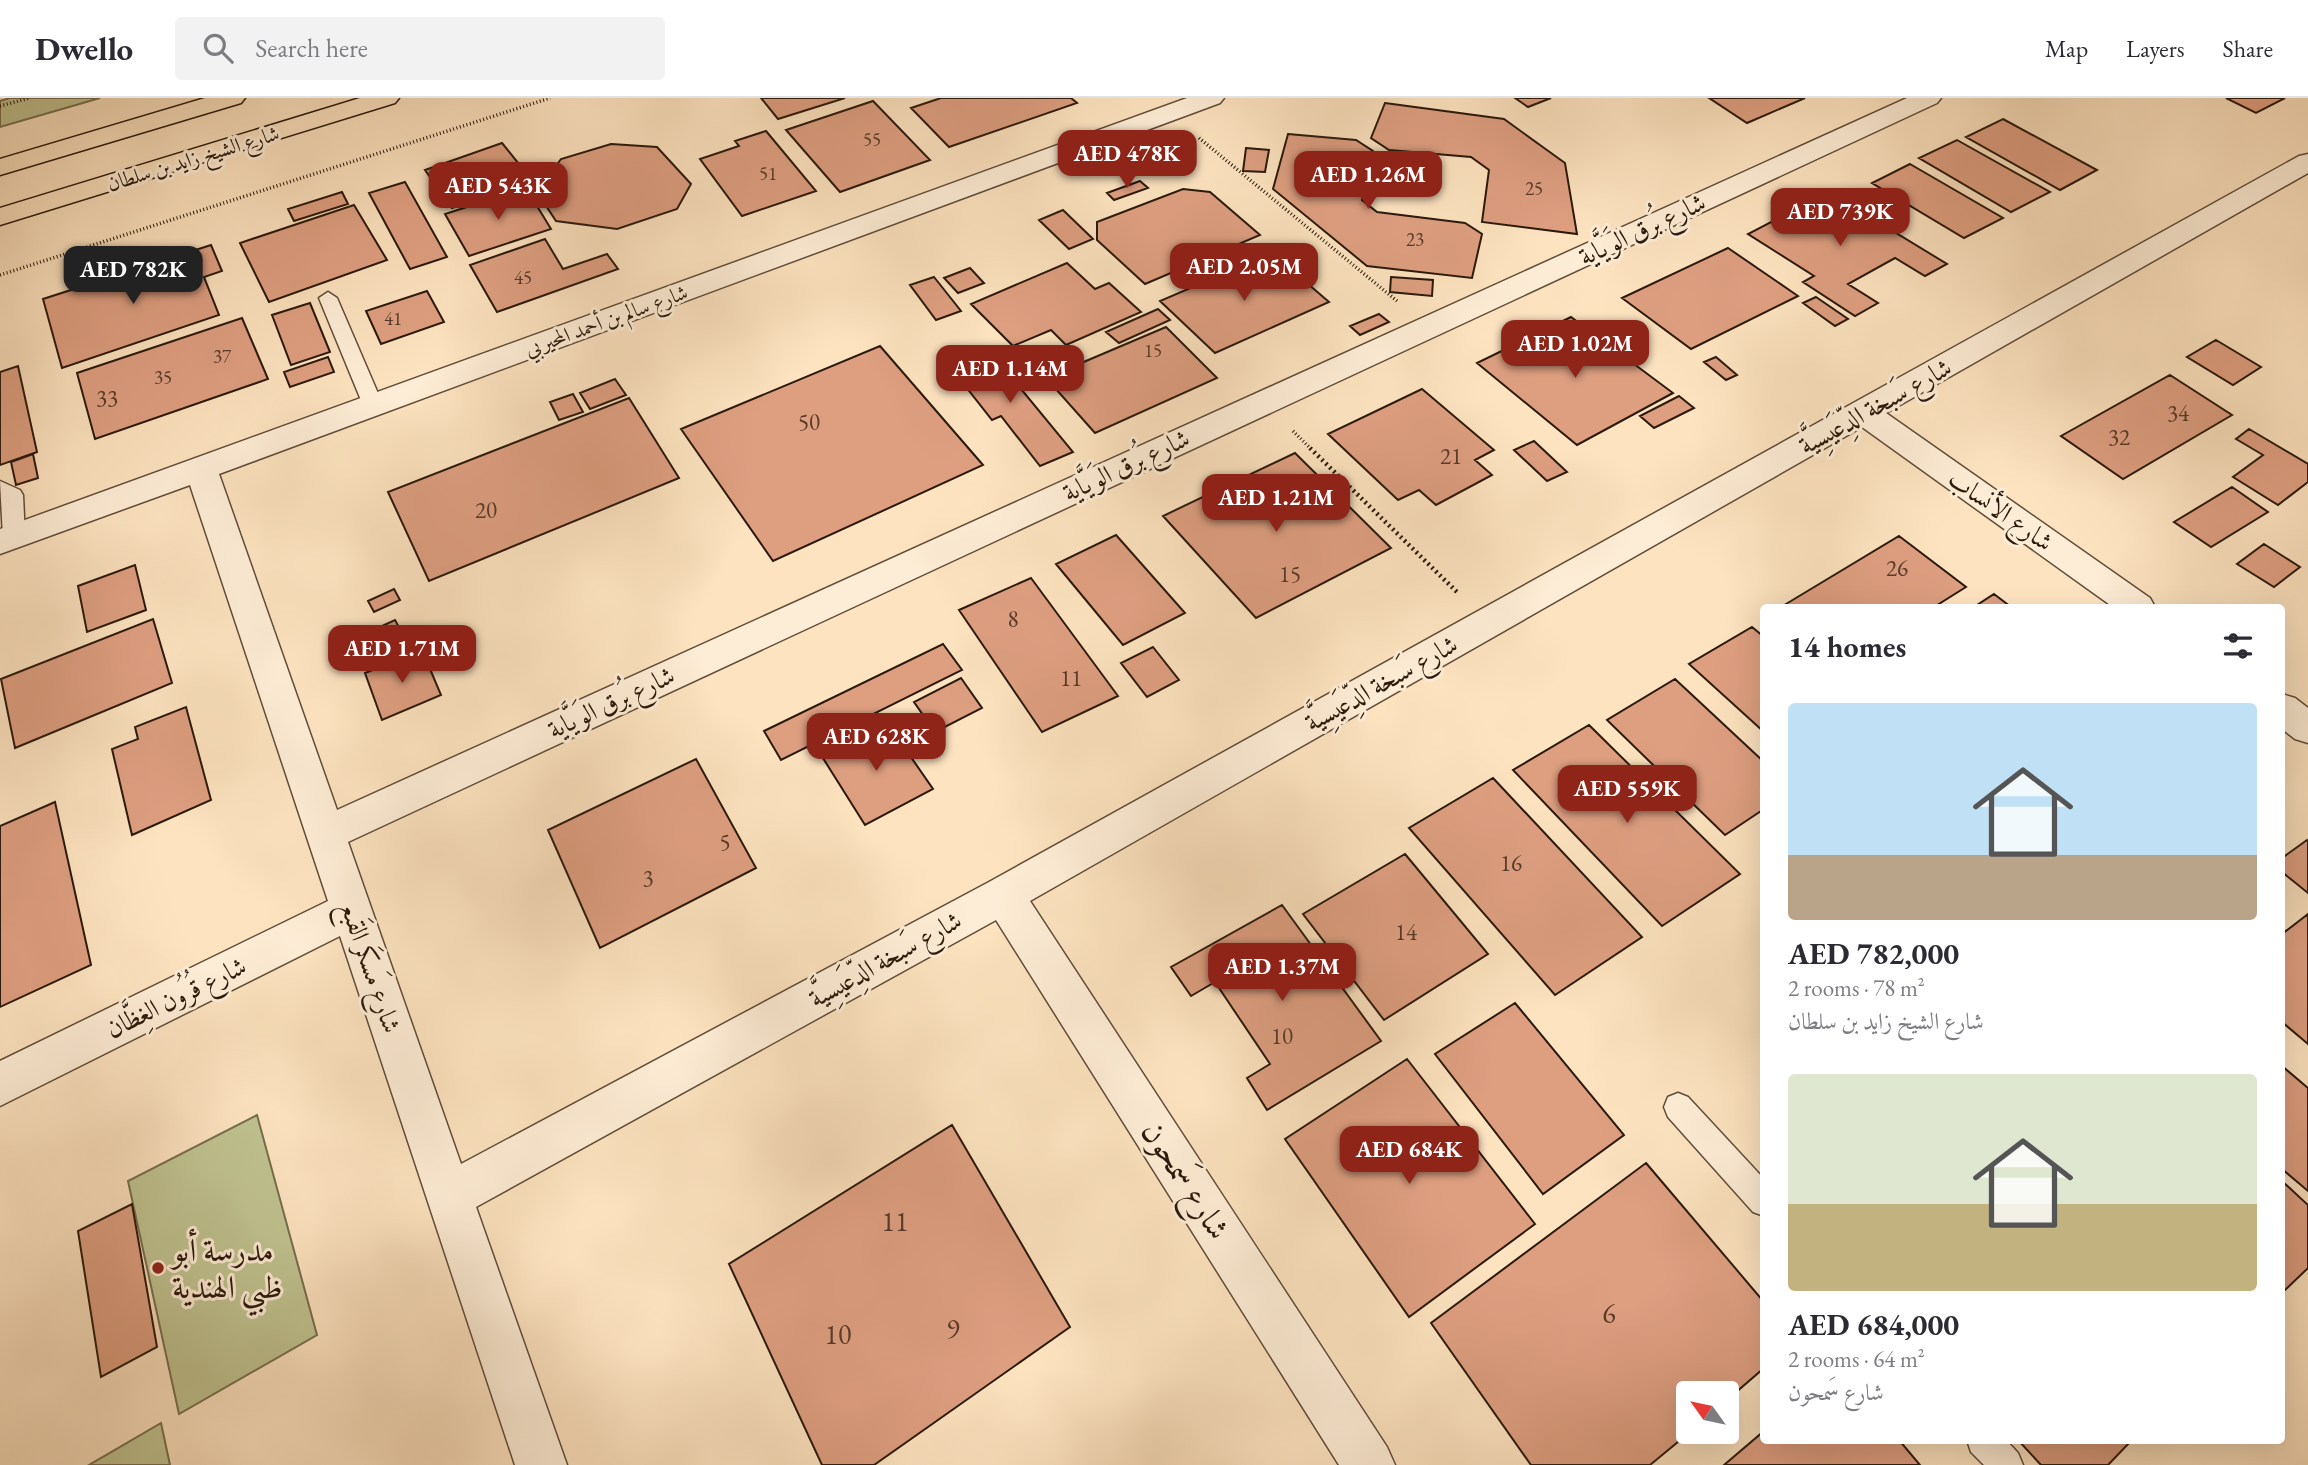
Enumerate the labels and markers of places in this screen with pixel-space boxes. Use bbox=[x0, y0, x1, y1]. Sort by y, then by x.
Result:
pin: AED 478K bbox=[1055, 130, 1199, 190]
pin: AED 1.26M bbox=[1288, 152, 1448, 211]
pin: AED 543K bbox=[426, 162, 570, 222]
pin: AED 739K bbox=[1768, 188, 1912, 248]
pin: AED 2.05M bbox=[1164, 244, 1324, 303]
pin: AED 782K bbox=[61, 246, 205, 306]
pin: AED 1.02M bbox=[1495, 320, 1655, 380]
pin: AED 1.14M bbox=[930, 345, 1090, 405]
pin: AED 1.21M bbox=[1196, 474, 1356, 534]
pin: AED 1.71M bbox=[322, 626, 482, 685]
pin: AED 628K bbox=[804, 714, 948, 773]
pin: AED 559K bbox=[1555, 766, 1699, 825]
pin: AED 1.37M bbox=[1202, 944, 1362, 1003]
pin: AED 684K bbox=[1337, 1126, 1481, 1186]
place label: مدرسة أبو ظبي الهندية bbox=[169, 1228, 283, 1317]
marker: مدرسة أبو ظبي الهندية bbox=[150, 1260, 166, 1276]

